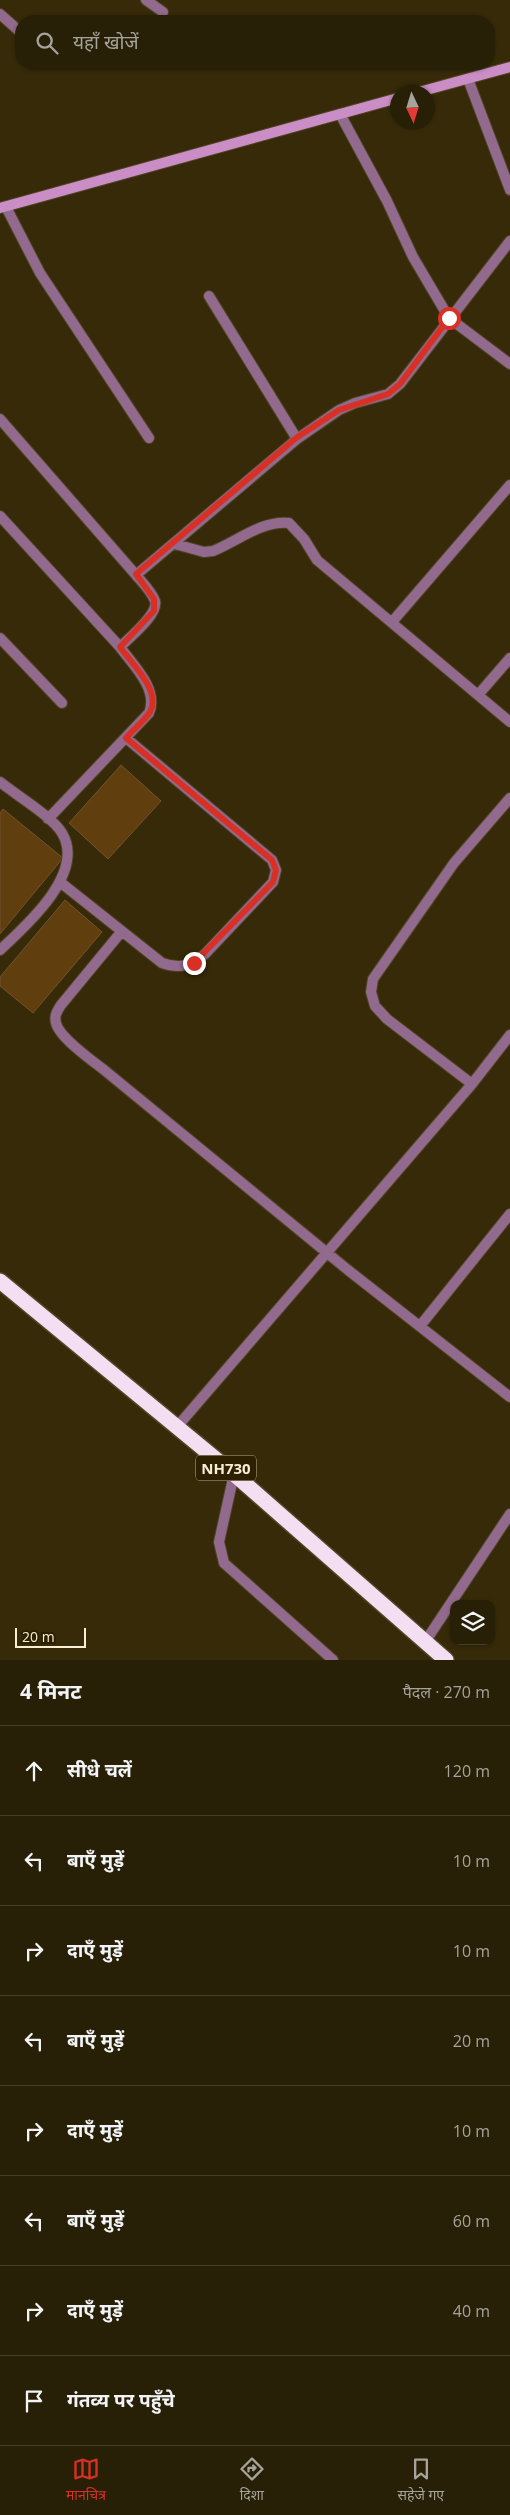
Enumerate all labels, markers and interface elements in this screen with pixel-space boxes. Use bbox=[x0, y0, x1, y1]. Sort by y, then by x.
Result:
search box bbox=[15, 15, 495, 70]
icon: search bbox=[33, 29, 61, 57]
text: यहाँ खोजें bbox=[73, 29, 139, 55]
north arrow bbox=[390, 85, 435, 130]
route start bbox=[438, 307, 461, 330]
route end bbox=[183, 952, 206, 975]
road number: NH730 bbox=[196, 1456, 256, 1480]
map controls bbox=[450, 1600, 495, 1645]
button: layers bbox=[450, 1600, 495, 1645]
scale bar bbox=[15, 1625, 86, 1648]
text: 20 m bbox=[22, 1627, 55, 1646]
text: 4 मिनट bbox=[20, 1677, 82, 1705]
text: पैदल · 270 m bbox=[403, 1681, 490, 1703]
icon: ahead bbox=[20, 1757, 48, 1785]
text: सीधे चलें bbox=[67, 1757, 132, 1783]
text: 120 m bbox=[444, 1760, 490, 1782]
icon: left bbox=[20, 1847, 48, 1875]
text: बाएँ मुड़ें bbox=[67, 1847, 124, 1873]
text: 10 m bbox=[453, 1850, 490, 1872]
icon: right bbox=[20, 1937, 48, 1965]
text: दाएँ मुड़ें bbox=[67, 1937, 123, 1963]
text: 10 m bbox=[453, 1940, 490, 1962]
icon: left bbox=[20, 2027, 48, 2055]
text: बाएँ मुड़ें bbox=[67, 2027, 124, 2053]
text: 20 m bbox=[453, 2030, 490, 2052]
icon: right bbox=[20, 2117, 48, 2145]
text: दाएँ मुड़ें bbox=[67, 2117, 123, 2143]
text: 10 m bbox=[453, 2120, 490, 2142]
icon: left bbox=[20, 2207, 48, 2235]
text: बाएँ मुड़ें bbox=[67, 2207, 124, 2233]
text: 60 m bbox=[453, 2210, 490, 2232]
icon: right bbox=[20, 2297, 48, 2325]
text: दाएँ मुड़ें bbox=[67, 2297, 123, 2323]
text: 40 m bbox=[453, 2300, 490, 2322]
icon: arrive bbox=[20, 2387, 48, 2415]
text: गंतव्य पर पहुँचे bbox=[67, 2387, 175, 2413]
tab: मानचित्र bbox=[66, 2455, 106, 2506]
tab: दिशा bbox=[238, 2455, 266, 2506]
tab: सहेजे गए bbox=[398, 2455, 444, 2506]

